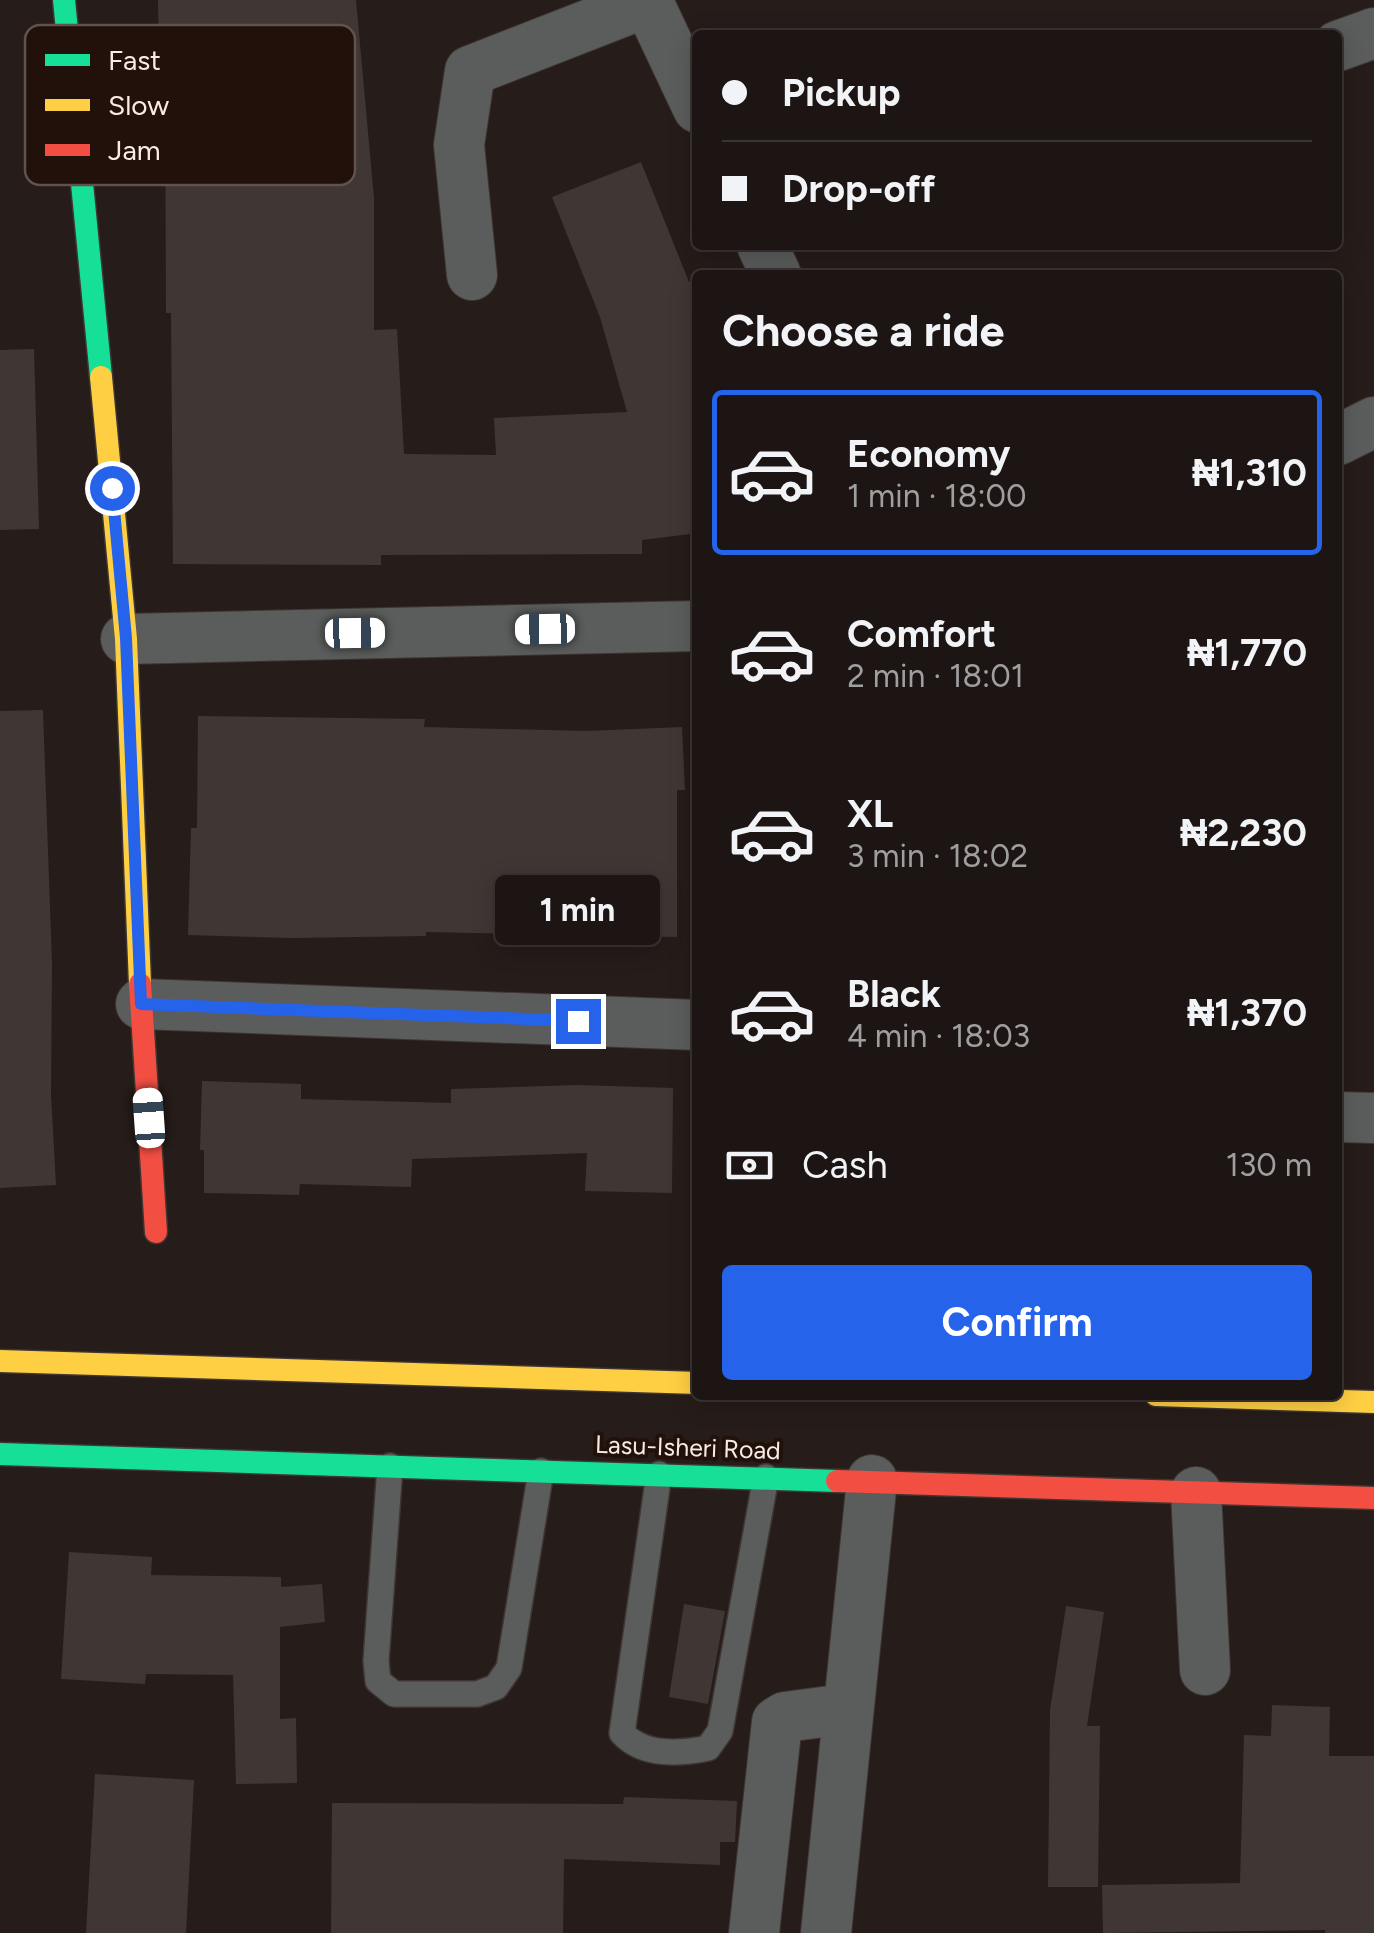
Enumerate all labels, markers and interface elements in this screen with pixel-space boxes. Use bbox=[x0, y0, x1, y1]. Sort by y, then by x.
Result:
legend bbox=[25, 25, 355, 185]
text: Fast bbox=[108, 43, 161, 77]
text: Pickup bbox=[782, 70, 900, 116]
text: Slow bbox=[108, 88, 169, 122]
text: Jam bbox=[108, 133, 161, 167]
text: Drop-off bbox=[782, 166, 935, 212]
text: Choose a ride bbox=[722, 303, 1004, 357]
icon: car bbox=[727, 428, 817, 518]
text: Economy bbox=[847, 431, 1010, 477]
text: ₦1,310 bbox=[1192, 450, 1307, 496]
route start bbox=[90, 466, 135, 511]
text: 1 min · 18:00 bbox=[847, 477, 1027, 515]
icon: car bbox=[727, 608, 817, 698]
text: Comfort bbox=[847, 611, 996, 657]
car bbox=[515, 613, 575, 645]
car bbox=[325, 617, 385, 649]
text: ₦1,770 bbox=[1187, 630, 1307, 676]
text: 2 min · 18:01 bbox=[847, 657, 1024, 695]
icon: car bbox=[727, 788, 817, 878]
text: XL bbox=[847, 791, 893, 837]
text: ₦2,230 bbox=[1180, 810, 1307, 856]
text: 3 min · 18:02 bbox=[847, 837, 1028, 875]
callout: 1 min bbox=[496, 876, 660, 946]
text: 1 min bbox=[540, 891, 615, 929]
icon: car bbox=[727, 968, 817, 1058]
text: Black bbox=[847, 971, 941, 1017]
text: ₦1,370 bbox=[1187, 990, 1307, 1036]
route end bbox=[556, 999, 601, 1044]
text: 4 min · 18:03 bbox=[847, 1017, 1030, 1055]
car bbox=[132, 1087, 166, 1149]
icon: cash bbox=[722, 1138, 777, 1193]
text: Cash bbox=[802, 1142, 888, 1188]
text: 130 m bbox=[1226, 1146, 1312, 1184]
button: Confirm bbox=[722, 1265, 1312, 1380]
street label: Lasu-Isheri Road bbox=[595, 1429, 781, 1465]

